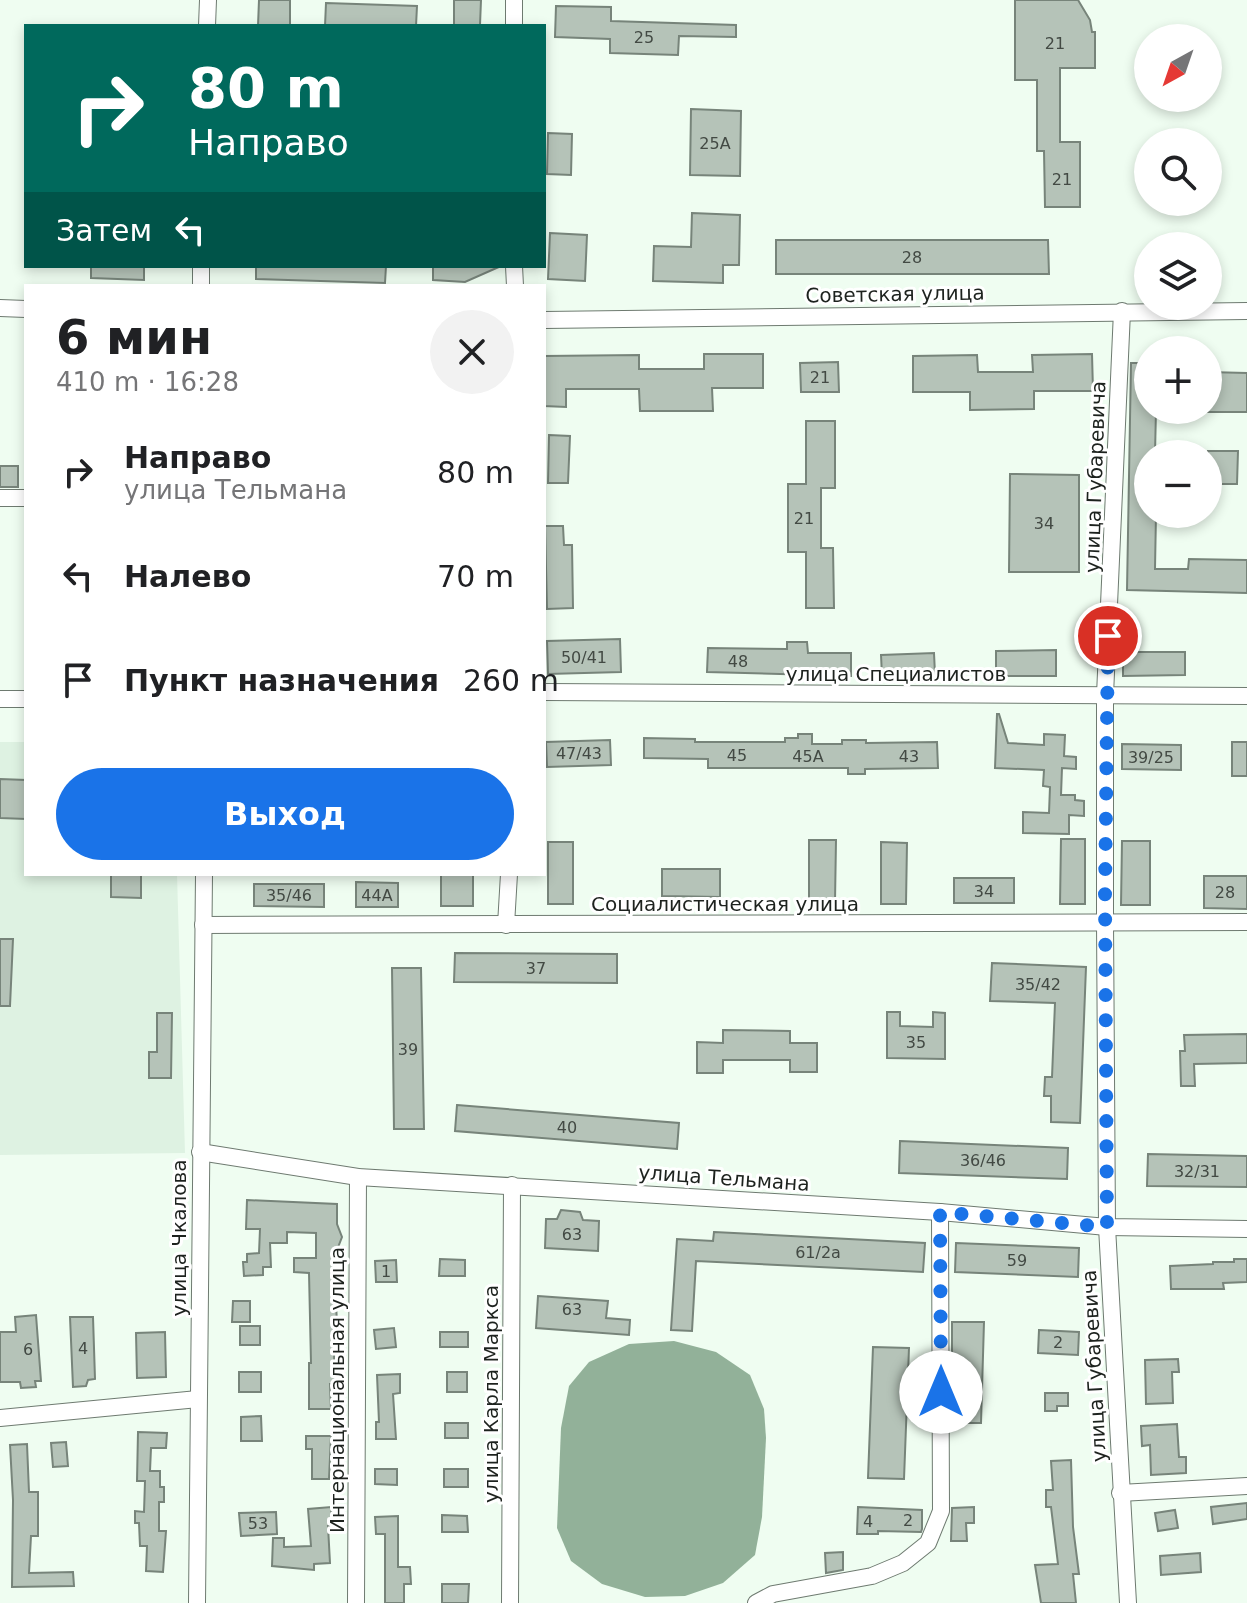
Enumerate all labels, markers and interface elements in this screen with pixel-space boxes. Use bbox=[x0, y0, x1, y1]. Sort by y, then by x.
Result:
north arrow bbox=[1134, 24, 1222, 112]
map controls bbox=[1134, 24, 1222, 528]
house number: 25 bbox=[634, 28, 654, 47]
house number: 21 bbox=[1045, 34, 1065, 53]
text: 80 m bbox=[188, 55, 344, 120]
icon: right bbox=[56, 56, 160, 160]
text: Направо bbox=[188, 122, 349, 163]
button: search bbox=[1134, 128, 1222, 216]
house number: 25А bbox=[699, 134, 731, 153]
house number: 21 bbox=[1052, 170, 1072, 189]
icon: left bbox=[168, 208, 212, 252]
text: Затем bbox=[56, 213, 152, 248]
button: layers bbox=[1134, 232, 1222, 320]
house number: 28 bbox=[902, 248, 922, 267]
street label: Советская улица bbox=[805, 280, 985, 308]
text: 6 мин bbox=[56, 309, 212, 365]
button: close bbox=[430, 310, 514, 394]
button: + bbox=[1134, 336, 1222, 424]
text: 410 m · 16:28 bbox=[56, 367, 239, 397]
house number: 21 bbox=[810, 368, 830, 387]
street label: улица Губаревича bbox=[1080, 380, 1110, 574]
text: Направо bbox=[124, 440, 271, 475]
button: − bbox=[1134, 440, 1222, 528]
icon: right bbox=[56, 450, 100, 494]
text: 80 m bbox=[437, 455, 514, 490]
text: улица Тельмана bbox=[124, 475, 347, 505]
house number: 21 bbox=[794, 509, 814, 528]
house number: 34 bbox=[1034, 514, 1054, 533]
icon: left bbox=[56, 554, 100, 598]
text: Налево bbox=[124, 559, 251, 594]
text: 70 m bbox=[437, 559, 514, 594]
pin bbox=[1074, 602, 1142, 670]
icon: arrive bbox=[1086, 614, 1130, 658]
house number: 50/41 bbox=[561, 648, 607, 667]
house number: 48 bbox=[728, 652, 748, 671]
icon: arrive bbox=[56, 658, 100, 702]
street label: улица Специалистов bbox=[786, 662, 1006, 686]
text: Пункт назначения bbox=[124, 663, 439, 698]
text: 260 m bbox=[463, 663, 559, 698]
house number: 47/43 bbox=[556, 744, 602, 763]
house number: 45 bbox=[727, 746, 747, 765]
house number: 45А bbox=[792, 747, 824, 766]
house number: 43 bbox=[899, 747, 919, 766]
house number: 39/25 bbox=[1128, 748, 1174, 767]
button: Выход bbox=[56, 768, 514, 860]
house number: 34 bbox=[974, 882, 994, 901]
house number: 28 bbox=[1215, 883, 1235, 902]
house number: 35/46 bbox=[266, 886, 312, 905]
house number: 44А bbox=[361, 886, 393, 905]
street label: Социалистическая улица bbox=[591, 892, 859, 916]
house number: 37 bbox=[526, 959, 546, 978]
house number: 35/42 bbox=[1015, 975, 1061, 994]
house number: 35 bbox=[906, 1033, 926, 1052]
house number: 39 bbox=[398, 1040, 418, 1059]
house number: 40 bbox=[557, 1118, 577, 1137]
house number: 36/46 bbox=[960, 1151, 1006, 1170]
street label: улица Чкалова bbox=[167, 1160, 191, 1316]
street label: улица Тельмана bbox=[638, 1160, 810, 1196]
house number: 32/31 bbox=[1174, 1162, 1220, 1181]
house number: 63 bbox=[562, 1225, 582, 1244]
house number: 61/2а bbox=[795, 1243, 841, 1262]
street label: Интернациональная улица bbox=[325, 1247, 349, 1533]
house number: 59 bbox=[1007, 1251, 1027, 1270]
house number: 1 bbox=[381, 1262, 391, 1281]
street label: улица Губаревича bbox=[1077, 1269, 1111, 1463]
street label: улица Карла Маркса bbox=[479, 1285, 503, 1503]
house number: 63 bbox=[562, 1300, 582, 1319]
house number: 2 bbox=[1053, 1333, 1063, 1352]
house number: 4 bbox=[78, 1339, 88, 1358]
house number: 6 bbox=[23, 1340, 33, 1359]
position arrow bbox=[899, 1350, 983, 1434]
house number: 2 bbox=[903, 1511, 913, 1530]
house number: 4 bbox=[863, 1512, 873, 1531]
house number: 53 bbox=[248, 1514, 268, 1533]

